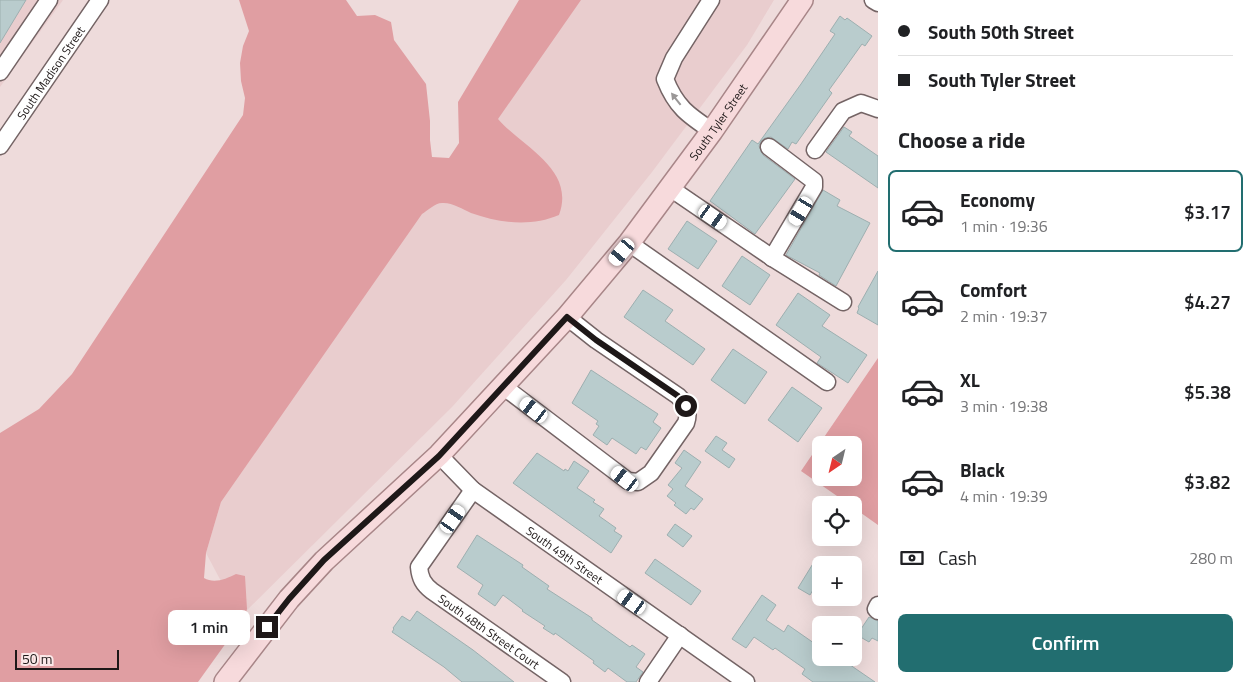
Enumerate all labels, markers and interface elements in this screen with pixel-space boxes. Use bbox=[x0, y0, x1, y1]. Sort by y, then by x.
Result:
text: South 50th Street bbox=[928, 17, 1074, 46]
street label: South Madison Street bbox=[11, 21, 90, 123]
text: South Tyler Street bbox=[928, 65, 1076, 94]
street label: South Tyler Street bbox=[684, 79, 752, 164]
one-way arrow bbox=[670, 93, 681, 106]
text: Choose a ride bbox=[898, 123, 1025, 157]
text: Economy bbox=[960, 185, 1035, 214]
icon: car bbox=[900, 189, 945, 234]
car bbox=[786, 194, 815, 228]
text: $3.17 bbox=[1184, 197, 1231, 226]
car bbox=[696, 202, 729, 232]
text: 1 min · 19:36 bbox=[960, 214, 1048, 238]
car bbox=[606, 236, 637, 268]
text: Comfort bbox=[960, 275, 1027, 304]
icon: car bbox=[900, 279, 945, 324]
text: $4.27 bbox=[1184, 287, 1231, 316]
text: 2 min · 19:37 bbox=[960, 304, 1048, 328]
text: XL bbox=[960, 365, 980, 394]
icon: car bbox=[900, 369, 945, 414]
text: $5.38 bbox=[1184, 377, 1231, 406]
text: 3 min · 19:38 bbox=[960, 394, 1048, 418]
car bbox=[517, 395, 550, 425]
route start bbox=[675, 395, 697, 417]
north arrow bbox=[812, 436, 862, 486]
map controls bbox=[812, 436, 862, 666]
text: Black bbox=[960, 455, 1005, 484]
icon: car bbox=[900, 459, 945, 504]
car bbox=[608, 464, 641, 494]
text: $3.82 bbox=[1184, 467, 1231, 496]
text: 4 min · 19:39 bbox=[960, 484, 1048, 508]
button: locate bbox=[812, 496, 862, 546]
car bbox=[438, 502, 467, 536]
street label: South 49th Street bbox=[522, 521, 608, 589]
text: Cash bbox=[938, 543, 977, 572]
icon: cash bbox=[898, 544, 926, 572]
text: 280 m bbox=[1189, 546, 1233, 570]
button: + bbox=[812, 556, 862, 606]
car bbox=[615, 587, 648, 617]
street label: South 48th Street Court bbox=[434, 589, 545, 674]
callout: 1 min bbox=[167, 610, 250, 644]
button: Confirm bbox=[898, 614, 1233, 672]
text: 1 min bbox=[190, 615, 228, 639]
route end bbox=[256, 616, 278, 638]
button: − bbox=[812, 616, 862, 666]
scale bar bbox=[15, 647, 119, 670]
text: 50 m bbox=[22, 648, 52, 669]

